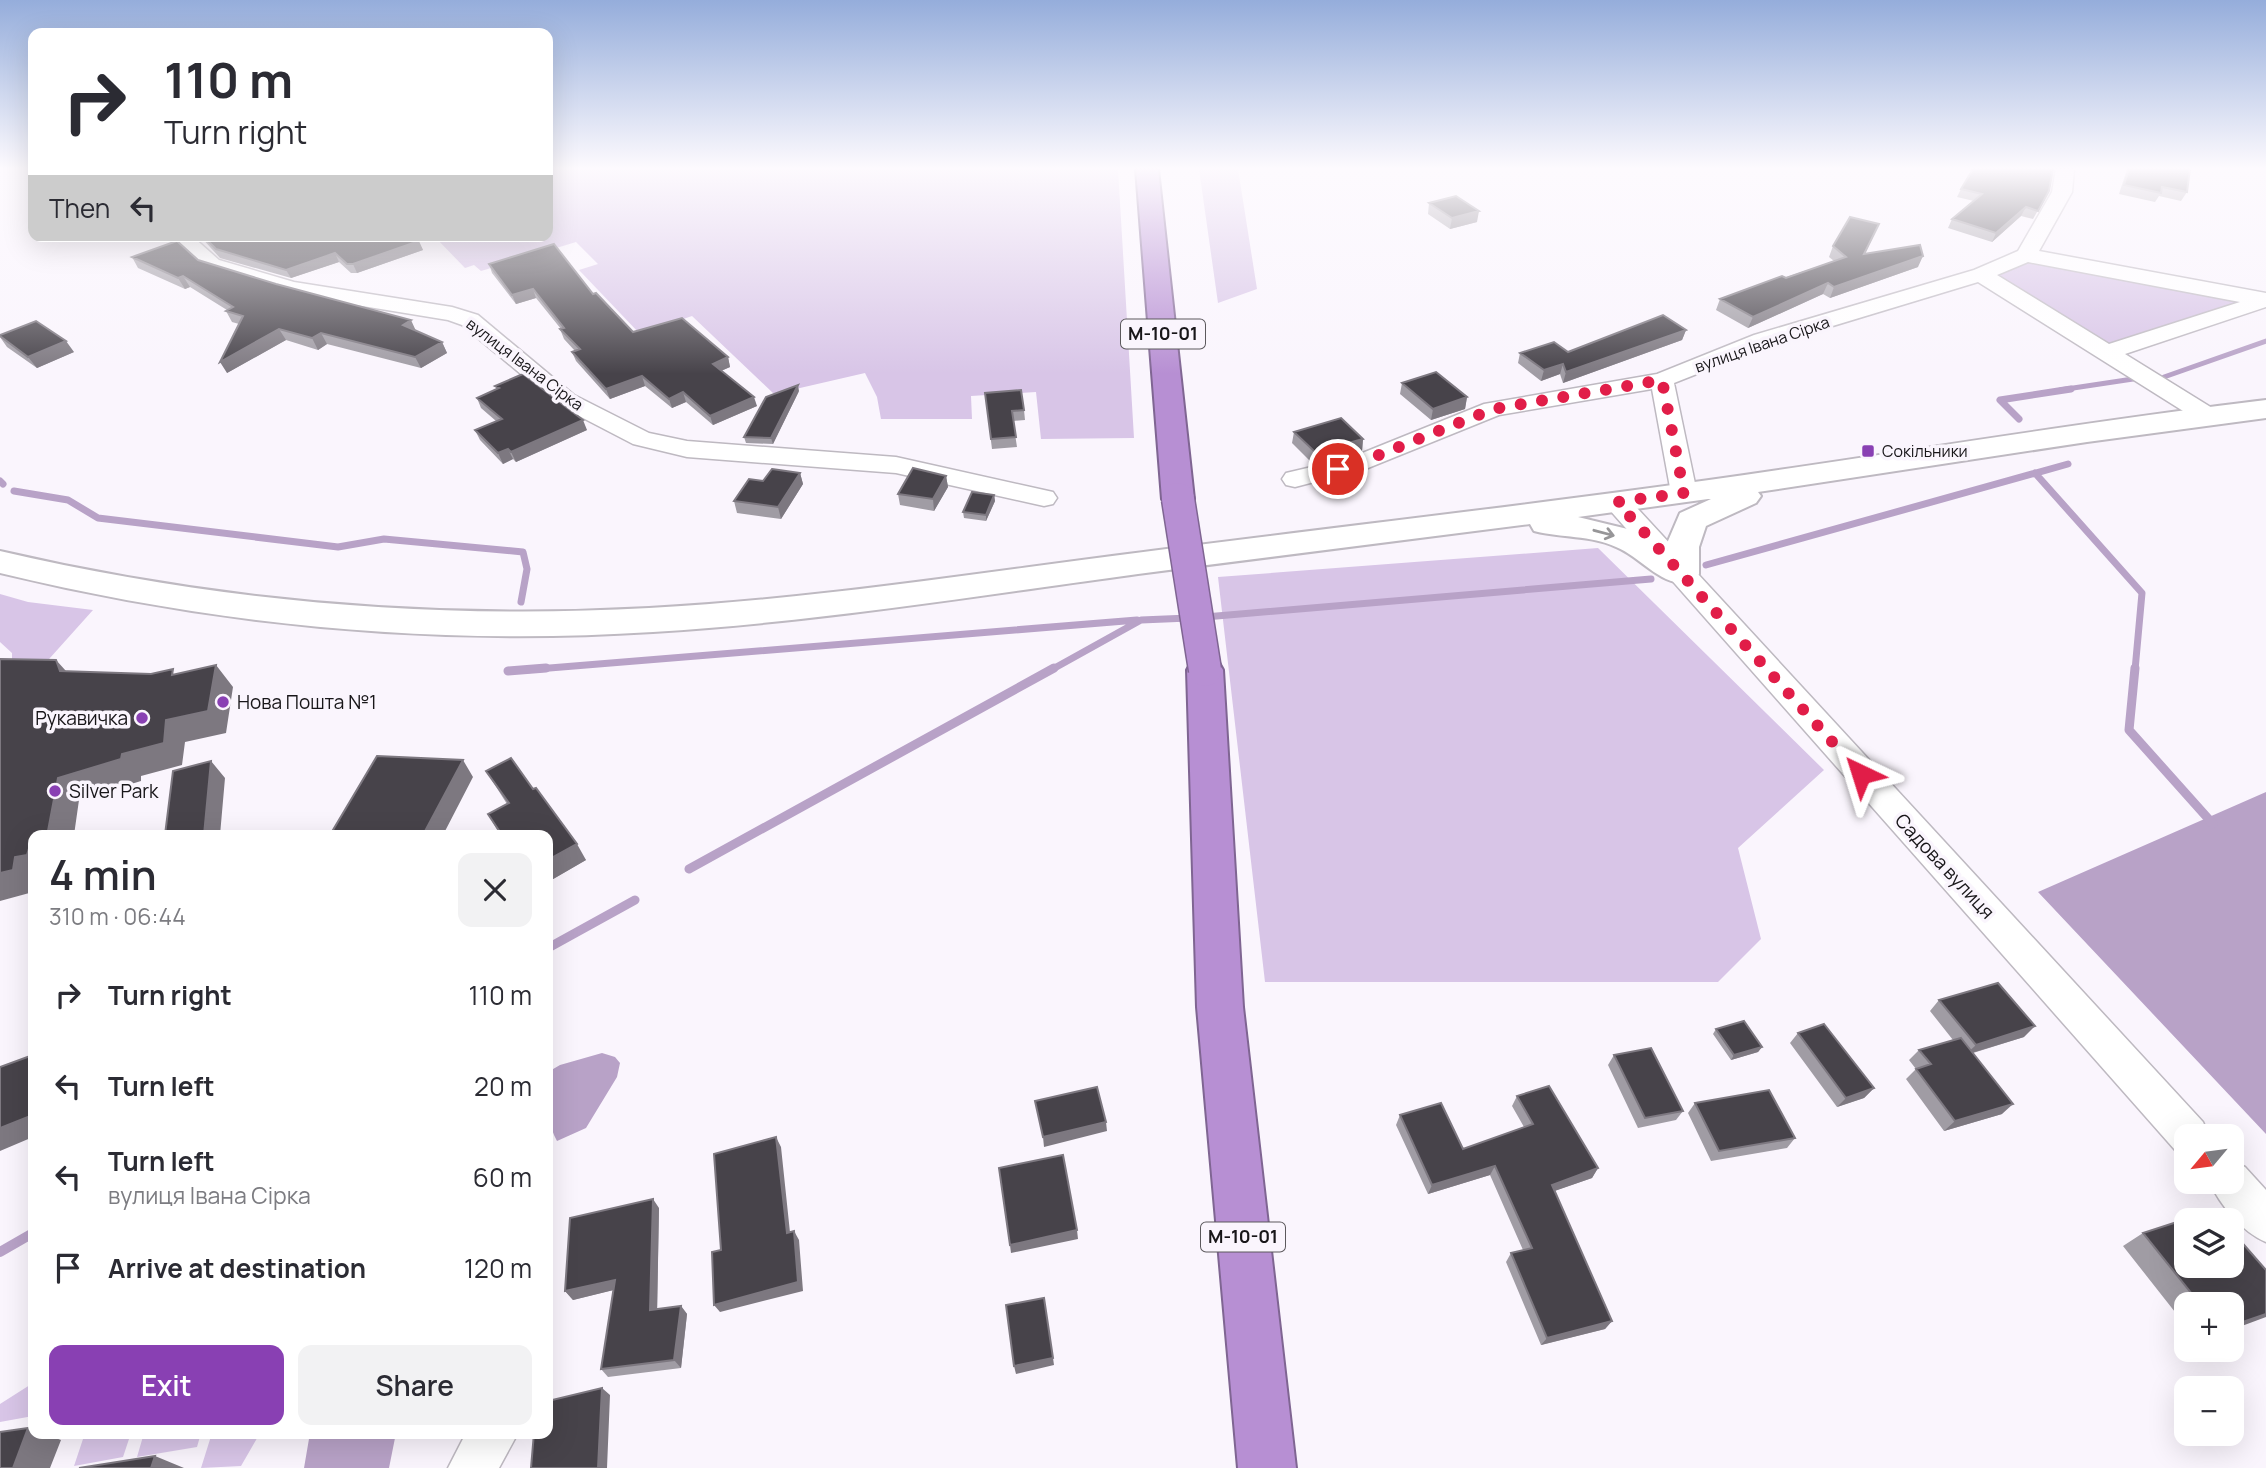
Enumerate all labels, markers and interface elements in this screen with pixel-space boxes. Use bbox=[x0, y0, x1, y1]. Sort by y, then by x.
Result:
text: 110 m bbox=[164, 46, 293, 113]
icon: right bbox=[49, 56, 140, 147]
text: Turn right bbox=[164, 110, 307, 154]
icon: left bbox=[124, 189, 162, 227]
text: Then bbox=[49, 190, 110, 226]
street label: вулиця Івана Сірка bbox=[1692, 311, 1832, 377]
street label: вулиця Івана Сірка bbox=[462, 313, 588, 415]
road number: М-10-01 bbox=[1121, 320, 1205, 348]
pin bbox=[1308, 439, 1368, 499]
place label: Сокільники bbox=[1882, 440, 1968, 462]
marker: Сокільники bbox=[1860, 443, 1876, 459]
icon: arrive bbox=[1319, 450, 1357, 488]
one-way arrow bbox=[1593, 527, 1615, 540]
place label: Нова Пошта №1 bbox=[237, 689, 377, 715]
marker: Нова Пошта №1 bbox=[215, 694, 231, 710]
place label: Рукавичка bbox=[35, 705, 128, 731]
marker: Рукавичка bbox=[134, 710, 150, 726]
position arrow bbox=[1824, 737, 1898, 811]
place label: Silver Park bbox=[69, 778, 159, 804]
marker: Silver Park bbox=[47, 783, 63, 799]
street label: Садова вулиця bbox=[1889, 808, 2001, 924]
text: 4 min bbox=[49, 845, 157, 903]
button: close bbox=[458, 853, 532, 927]
text: 310 m · 06:44 bbox=[49, 900, 186, 932]
icon: right bbox=[49, 976, 87, 1014]
text: Turn right bbox=[108, 977, 232, 1013]
text: 110 m bbox=[469, 977, 532, 1013]
icon: left bbox=[49, 1067, 87, 1105]
text: Turn left bbox=[108, 1068, 215, 1104]
text: 20 m bbox=[474, 1068, 532, 1104]
north arrow bbox=[2174, 1124, 2244, 1194]
map controls bbox=[2174, 1124, 2244, 1446]
text: Turn left bbox=[108, 1143, 215, 1179]
icon: left bbox=[49, 1158, 87, 1196]
text: 60 m bbox=[473, 1159, 532, 1195]
text: вулиця Івана Сірка bbox=[108, 1179, 311, 1211]
button: layers bbox=[2174, 1208, 2244, 1278]
road number: М-10-01 bbox=[1201, 1222, 1285, 1252]
icon: arrive bbox=[49, 1249, 87, 1287]
text: Arrive at destination bbox=[108, 1250, 366, 1286]
text: 120 m bbox=[464, 1250, 532, 1286]
button: + bbox=[2174, 1292, 2244, 1362]
button: Exit bbox=[49, 1345, 284, 1425]
button: Share bbox=[298, 1345, 532, 1425]
button: − bbox=[2174, 1376, 2244, 1446]

